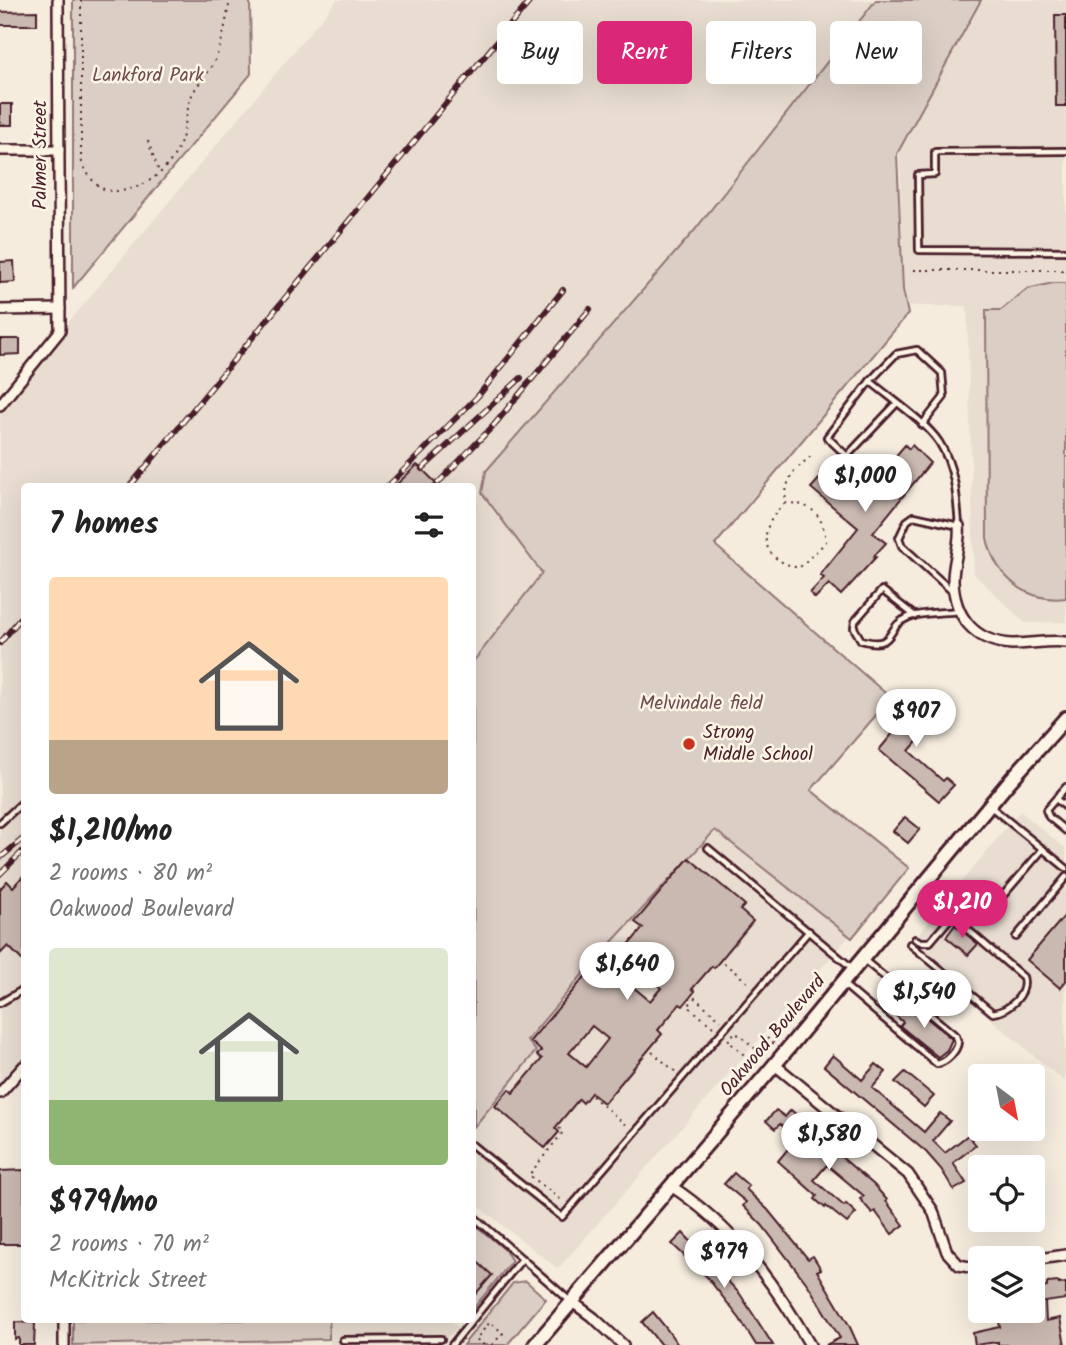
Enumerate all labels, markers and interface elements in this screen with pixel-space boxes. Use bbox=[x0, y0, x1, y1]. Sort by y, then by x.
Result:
chip: Buy bbox=[497, 21, 583, 84]
chip: Rent bbox=[597, 21, 692, 84]
chip: Filters bbox=[706, 21, 816, 84]
chip: New bbox=[830, 21, 922, 84]
park label: Lankford Park bbox=[92, 61, 204, 91]
street label: Palmer Street bbox=[26, 100, 56, 210]
pin: $1,000 bbox=[808, 454, 922, 514]
text: $1,000 bbox=[834, 459, 896, 495]
text: 7 homes bbox=[49, 501, 159, 549]
icon: filters bbox=[410, 506, 448, 544]
icon: home bbox=[186, 623, 312, 749]
park label: Melvindale field bbox=[640, 689, 763, 719]
pin: $907 bbox=[875, 690, 957, 749]
text: $907 bbox=[892, 694, 940, 730]
place label: Strong Middle School bbox=[703, 718, 813, 770]
marker: Strong Middle School bbox=[681, 736, 697, 752]
text: $1,210/mo bbox=[49, 808, 172, 856]
text: 2 rooms · 80 m² bbox=[49, 856, 212, 892]
pin: $1,210 bbox=[905, 880, 1019, 940]
text: $1,210 bbox=[933, 885, 991, 921]
text: Oakwood Boulevard bbox=[49, 892, 233, 928]
pin: $1,640 bbox=[570, 942, 684, 1002]
text: $1,640 bbox=[595, 947, 659, 983]
street label: Oakwood Boulevard bbox=[713, 968, 834, 1104]
pin: $1,540 bbox=[867, 970, 981, 1030]
text: $1,540 bbox=[893, 975, 955, 1011]
icon: home bbox=[186, 994, 312, 1120]
north arrow bbox=[968, 1064, 1045, 1141]
map controls bbox=[968, 1064, 1045, 1323]
pin: $1,580 bbox=[772, 1112, 886, 1172]
text: $1,580 bbox=[797, 1117, 861, 1153]
button: locate bbox=[968, 1155, 1045, 1232]
text: $979/mo bbox=[49, 1179, 158, 1227]
text: 2 rooms · 70 m² bbox=[49, 1227, 209, 1263]
pin: $979 bbox=[683, 1230, 765, 1290]
text: $979 bbox=[700, 1235, 748, 1271]
button: layers bbox=[968, 1246, 1045, 1323]
text: McKitrick Street bbox=[49, 1263, 207, 1299]

